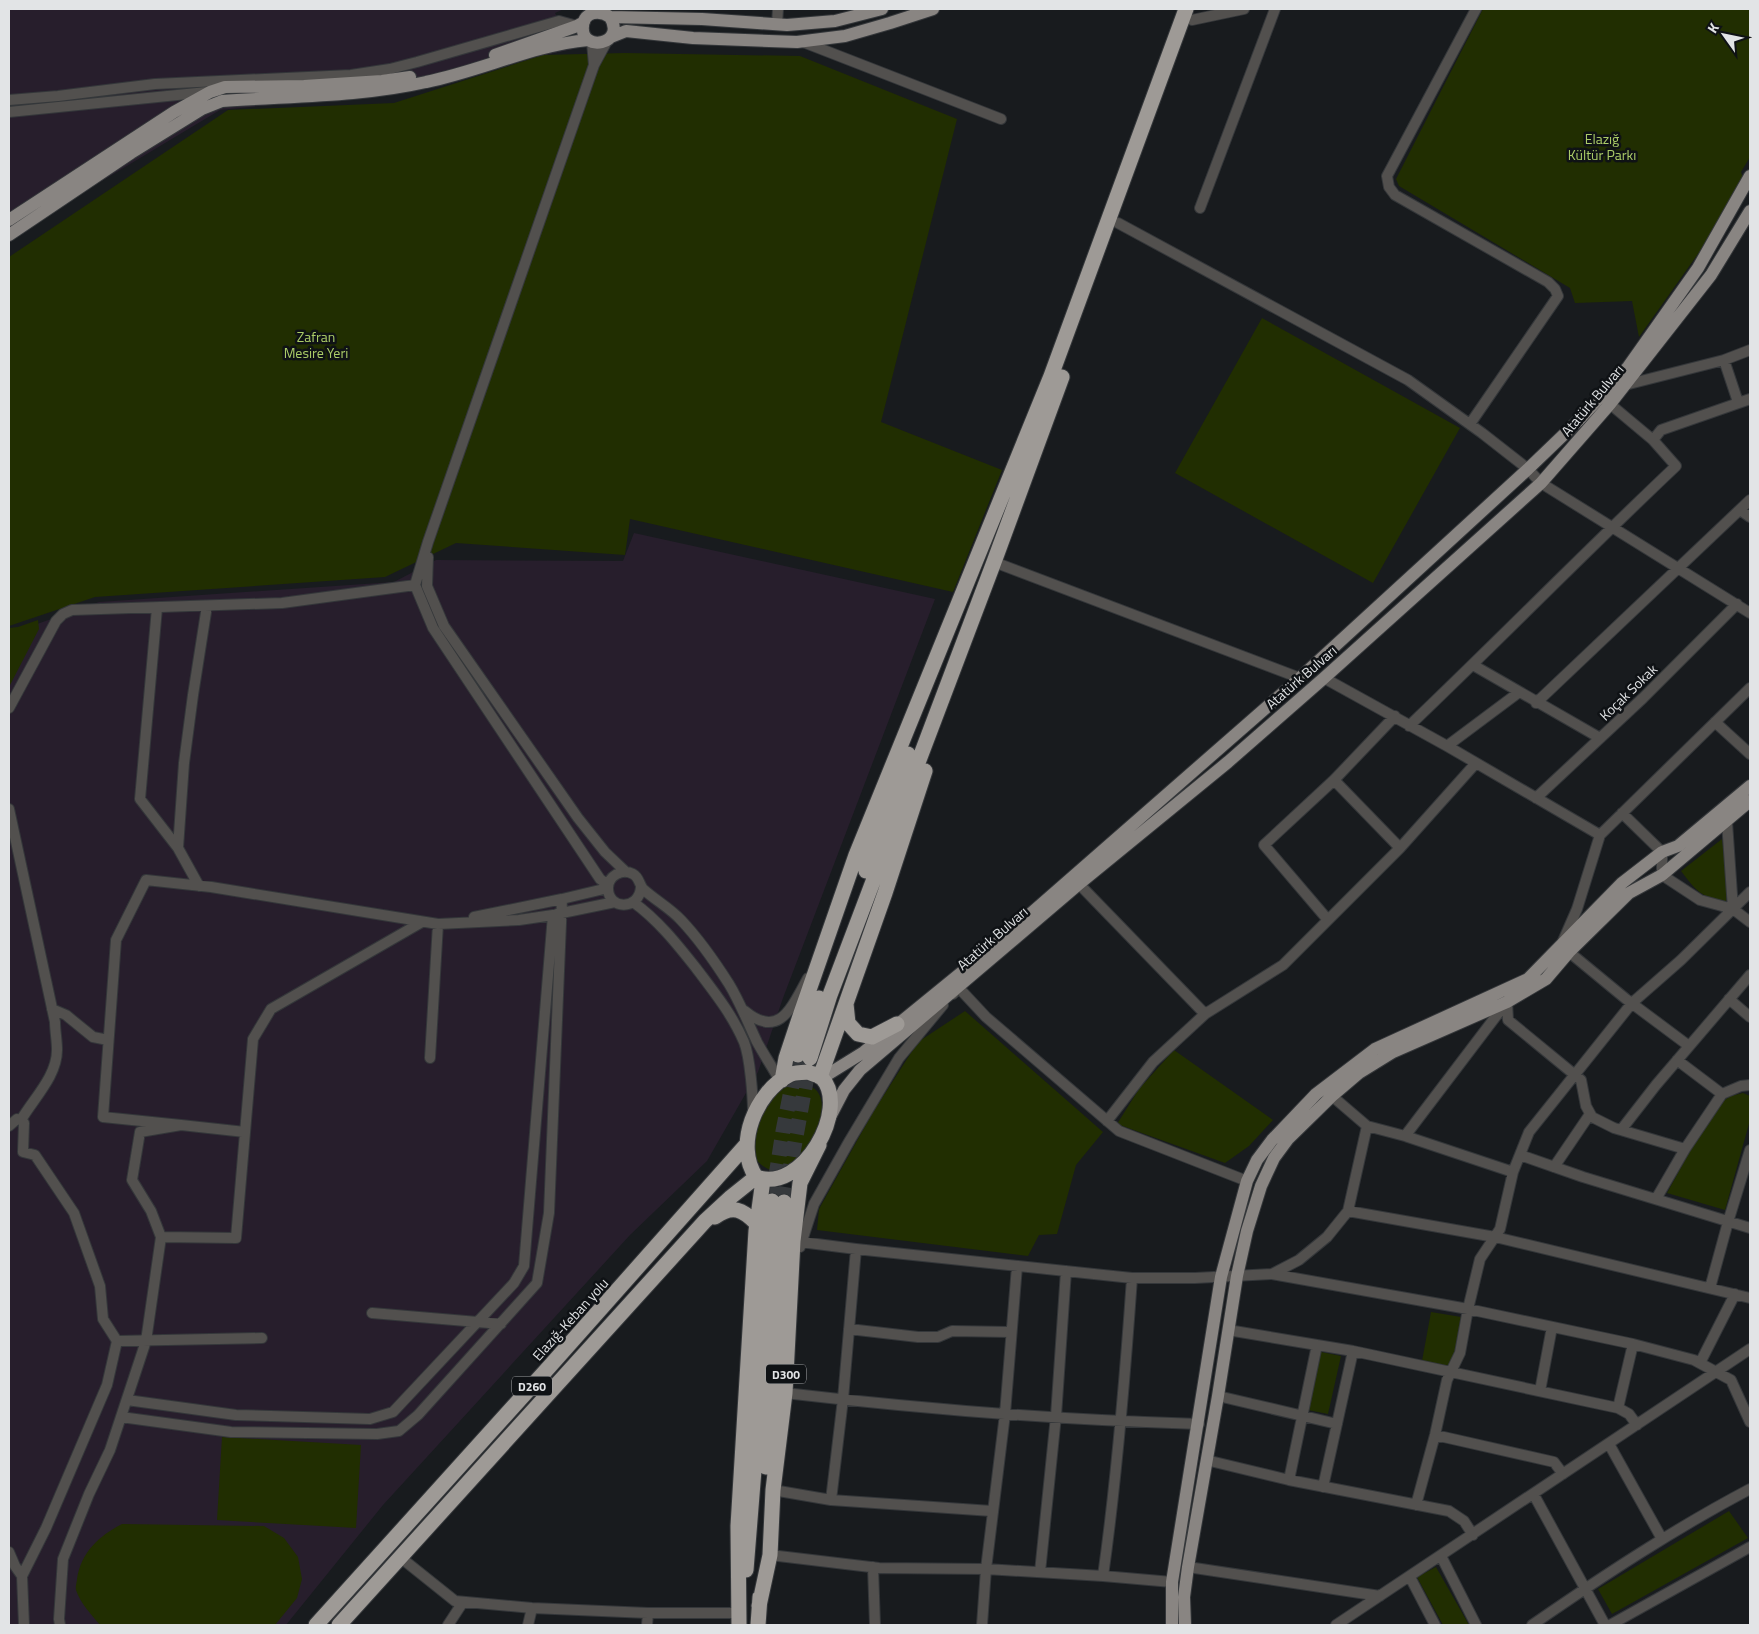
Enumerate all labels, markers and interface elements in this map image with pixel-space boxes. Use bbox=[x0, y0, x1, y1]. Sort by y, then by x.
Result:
north arrow bbox=[1699, 10, 1749, 60]
text: K bbox=[1702, 18, 1724, 37]
park label: Elazığ Kültür Parkı bbox=[1568, 128, 1636, 165]
park label: Zafran Mesire Yeri bbox=[284, 326, 348, 363]
street label: Atatürk Bulvarı bbox=[1556, 360, 1628, 440]
street label: Atatürk Bulvarı bbox=[1261, 640, 1341, 714]
street label: Koçak Sokak bbox=[1594, 659, 1662, 725]
street label: Atatürk Bulvarı bbox=[952, 901, 1032, 975]
street label: Elazığ-Keban yolu bbox=[527, 1273, 613, 1365]
road number: D300 bbox=[766, 1365, 806, 1384]
road number: D260 bbox=[512, 1376, 552, 1395]

